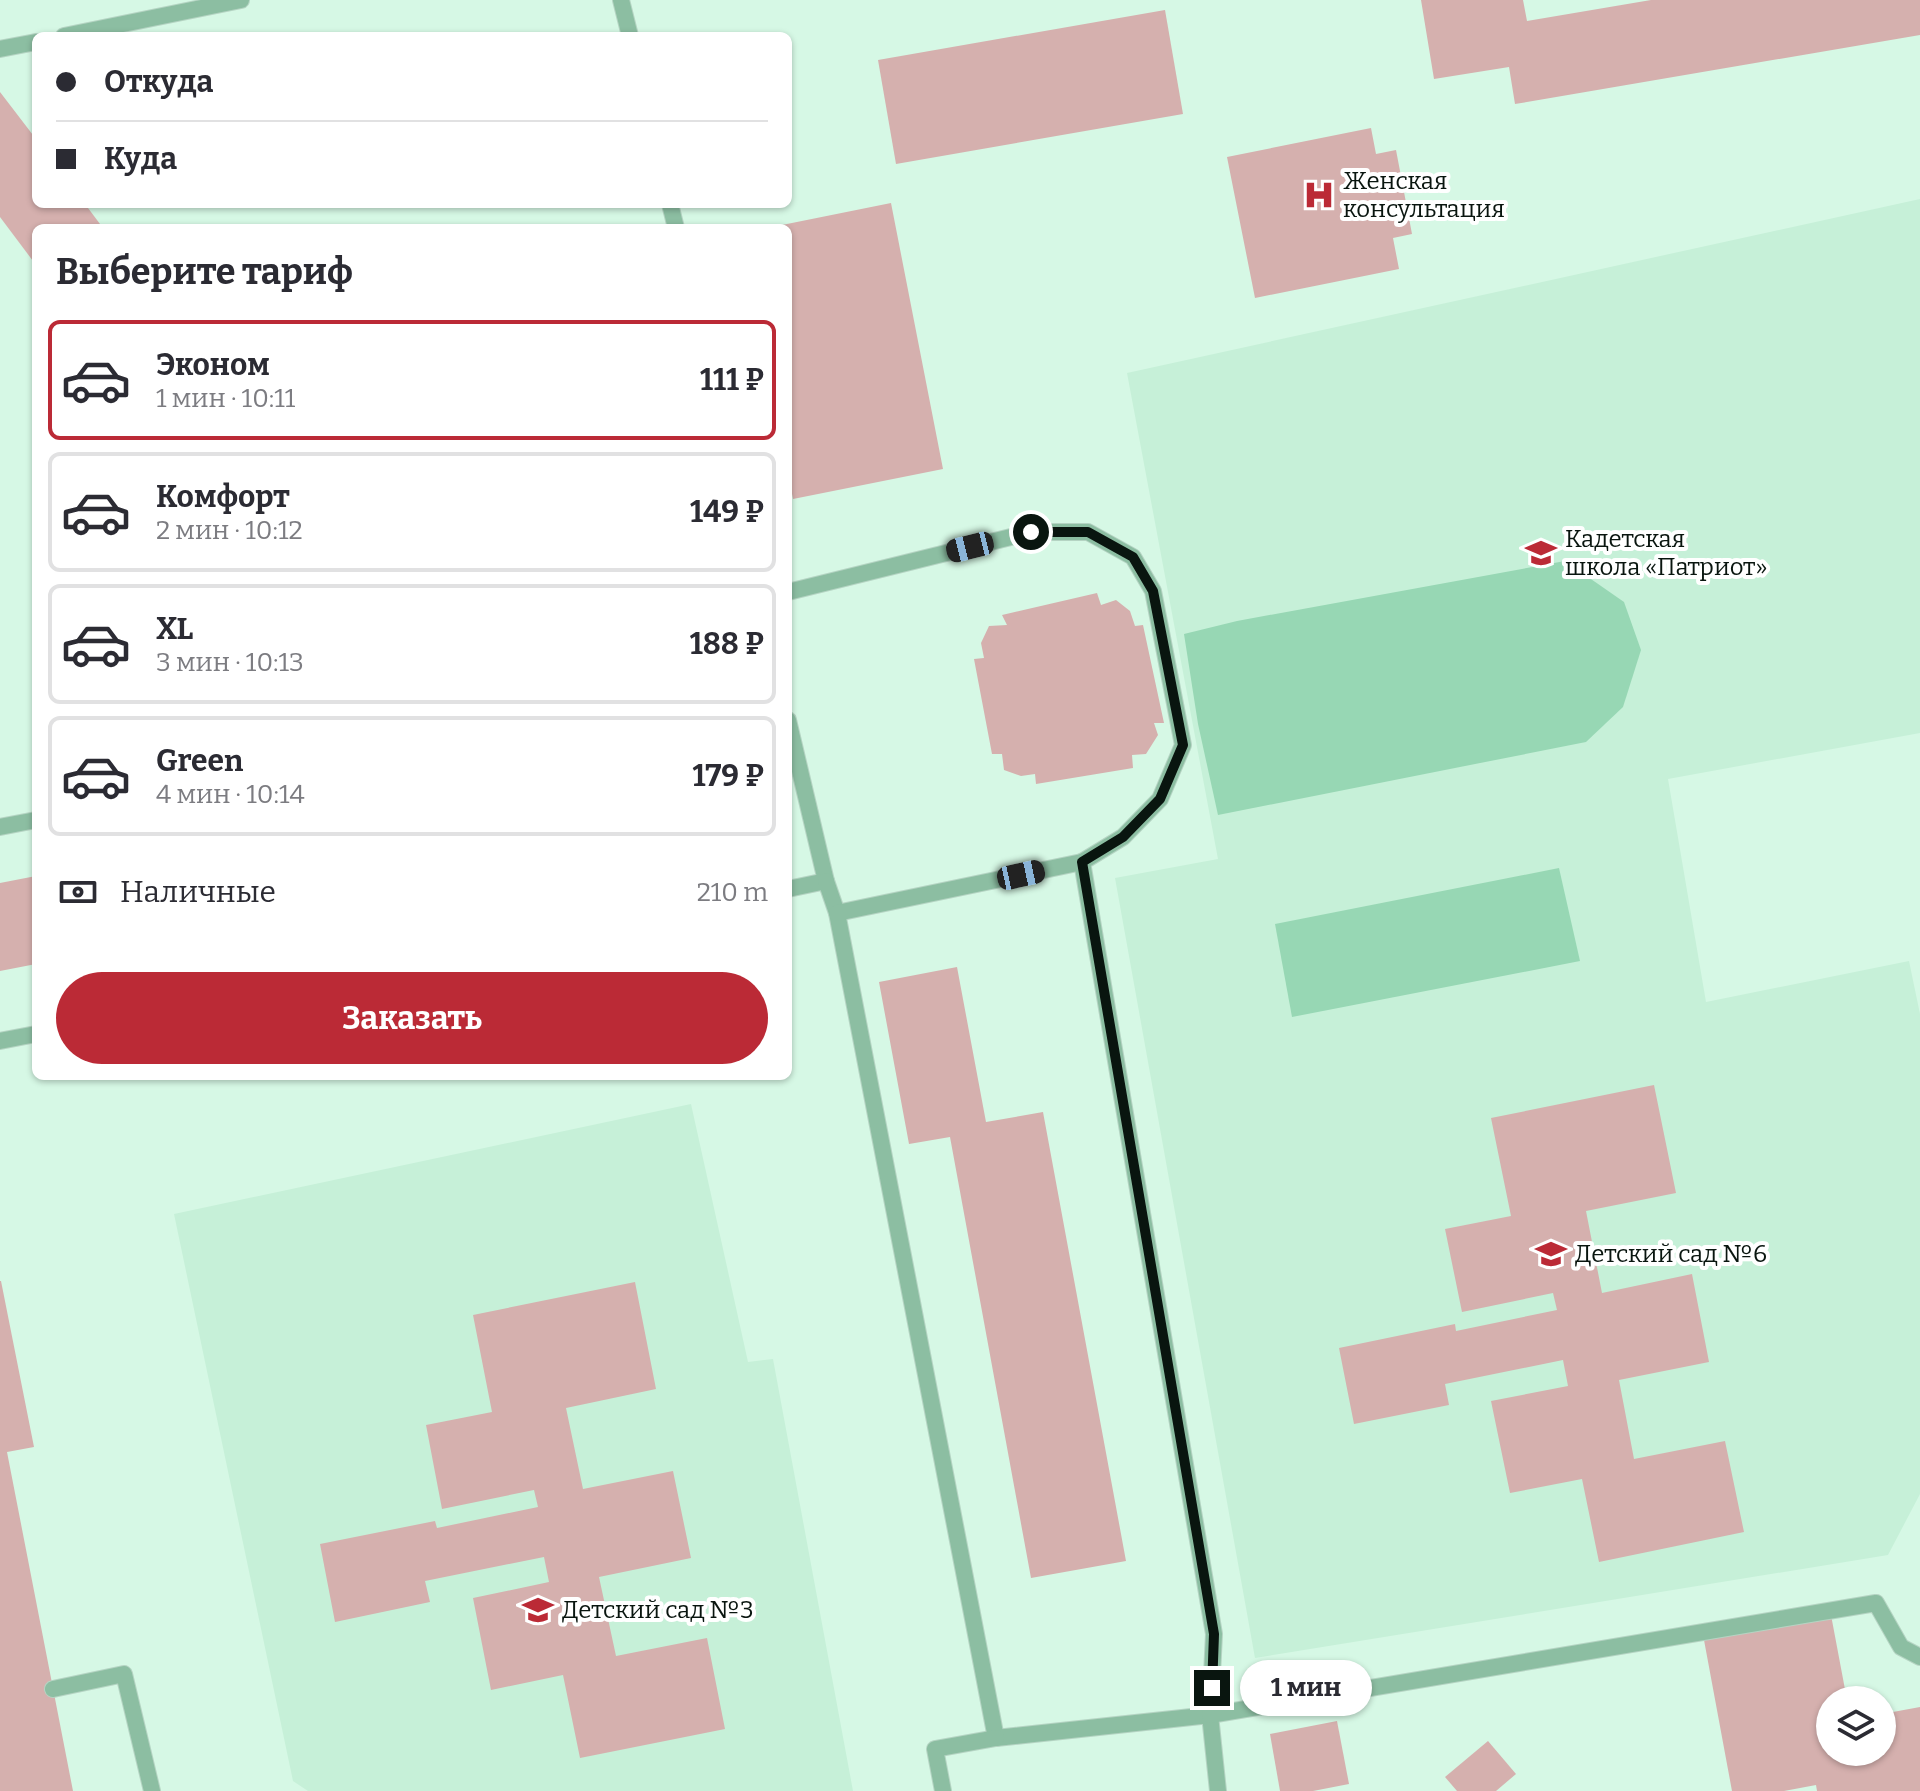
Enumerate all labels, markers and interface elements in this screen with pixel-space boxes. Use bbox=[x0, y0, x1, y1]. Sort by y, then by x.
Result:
text: Откуда bbox=[104, 64, 213, 100]
text: Куда bbox=[104, 141, 177, 177]
place label: Женская консультация bbox=[1343, 167, 1505, 223]
hospital icon: Женская консультация bbox=[1302, 178, 1336, 212]
text: Выберите тариф bbox=[56, 250, 353, 294]
icon: car bbox=[60, 344, 132, 416]
text: Эконом bbox=[156, 347, 270, 383]
text: 111 ₽ bbox=[700, 362, 764, 398]
text: 1 мин · 10:11 bbox=[156, 383, 295, 414]
icon: car bbox=[60, 476, 132, 548]
text: Комфорт bbox=[156, 479, 290, 515]
text: 149 ₽ bbox=[690, 494, 764, 530]
route start bbox=[1013, 514, 1049, 550]
text: 2 мин · 10:12 bbox=[156, 515, 303, 546]
place label: Кадетская школа «Патриот» bbox=[1565, 525, 1767, 581]
car bbox=[944, 530, 996, 564]
school or university icon: Кадетская школа «Патриот» bbox=[1524, 536, 1558, 570]
icon: car bbox=[60, 608, 132, 680]
text: XL bbox=[156, 611, 193, 647]
text: 188 ₽ bbox=[690, 626, 764, 662]
text: 3 мин · 10:13 bbox=[156, 647, 304, 678]
icon: car bbox=[60, 740, 132, 812]
text: Green bbox=[156, 743, 243, 779]
text: 179 ₽ bbox=[693, 758, 764, 794]
text: 4 мин · 10:14 bbox=[156, 779, 305, 810]
car bbox=[995, 858, 1047, 892]
icon: cash bbox=[56, 870, 100, 914]
text: Наличные bbox=[120, 874, 276, 910]
text: 210 m bbox=[697, 877, 768, 908]
button: Заказать bbox=[56, 972, 768, 1064]
school or university icon: Детский сад №6 bbox=[1534, 1237, 1568, 1271]
place label: Детский сад №6 bbox=[1575, 1240, 1767, 1268]
school or university icon: Детский сад №3 bbox=[521, 1593, 555, 1627]
place label: Детский сад №3 bbox=[562, 1596, 754, 1624]
callout: 1 мин bbox=[1240, 1660, 1372, 1716]
route end bbox=[1194, 1670, 1230, 1706]
text: 1 мин bbox=[1271, 1672, 1341, 1703]
map controls bbox=[1816, 1686, 1896, 1766]
button: layers bbox=[1816, 1686, 1896, 1766]

